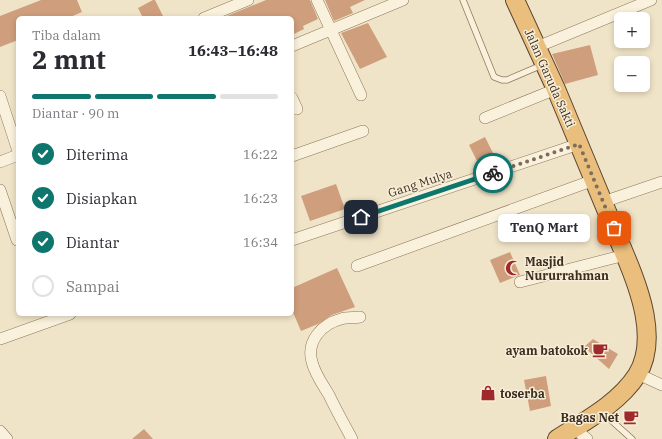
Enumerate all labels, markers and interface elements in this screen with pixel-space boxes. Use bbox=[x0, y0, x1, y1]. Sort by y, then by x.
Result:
map controls bbox=[614, 12, 650, 92]
button: + bbox=[614, 12, 650, 48]
text: Tiba dalam bbox=[32, 27, 101, 44]
street label: Jalan Garuda Sakti bbox=[522, 27, 579, 130]
text: 16:43–16:48 bbox=[188, 41, 278, 60]
text: 2 mnt bbox=[32, 42, 106, 76]
button: − bbox=[614, 56, 650, 92]
text: Diantar · 90 m bbox=[32, 105, 119, 122]
icon: check bbox=[32, 143, 54, 165]
text: Diterima bbox=[66, 145, 129, 164]
text: 16:22 bbox=[243, 146, 278, 163]
courier bbox=[473, 153, 513, 193]
icon: bike bbox=[482, 162, 504, 184]
street label: Gang Mulya bbox=[386, 165, 454, 200]
icon: check bbox=[32, 187, 54, 209]
text: Disiapkan bbox=[66, 189, 137, 208]
text: 16:23 bbox=[243, 190, 278, 207]
pin bbox=[344, 200, 378, 234]
icon: home bbox=[350, 206, 372, 228]
pin bbox=[597, 211, 631, 245]
callout: TenQ Mart bbox=[498, 214, 590, 242]
icon: bag bbox=[603, 217, 625, 239]
text: TenQ Mart bbox=[510, 219, 578, 236]
icon: check bbox=[32, 231, 54, 253]
text: Diantar bbox=[66, 233, 119, 252]
text: 16:34 bbox=[243, 234, 278, 251]
place label: Masjid Nururrahman bbox=[525, 254, 609, 283]
mosque icon: Masjid Nururrahman bbox=[504, 259, 522, 277]
text: Sampai bbox=[66, 277, 120, 296]
cafe icon: ayam batokok bbox=[591, 341, 609, 359]
place label: ayam batokok bbox=[506, 343, 589, 358]
shop icon: toserba bbox=[479, 384, 497, 402]
place label: toserba bbox=[500, 386, 545, 401]
cafe icon: Bagas Net bbox=[622, 408, 640, 426]
place label: Bagas Net bbox=[561, 410, 620, 425]

